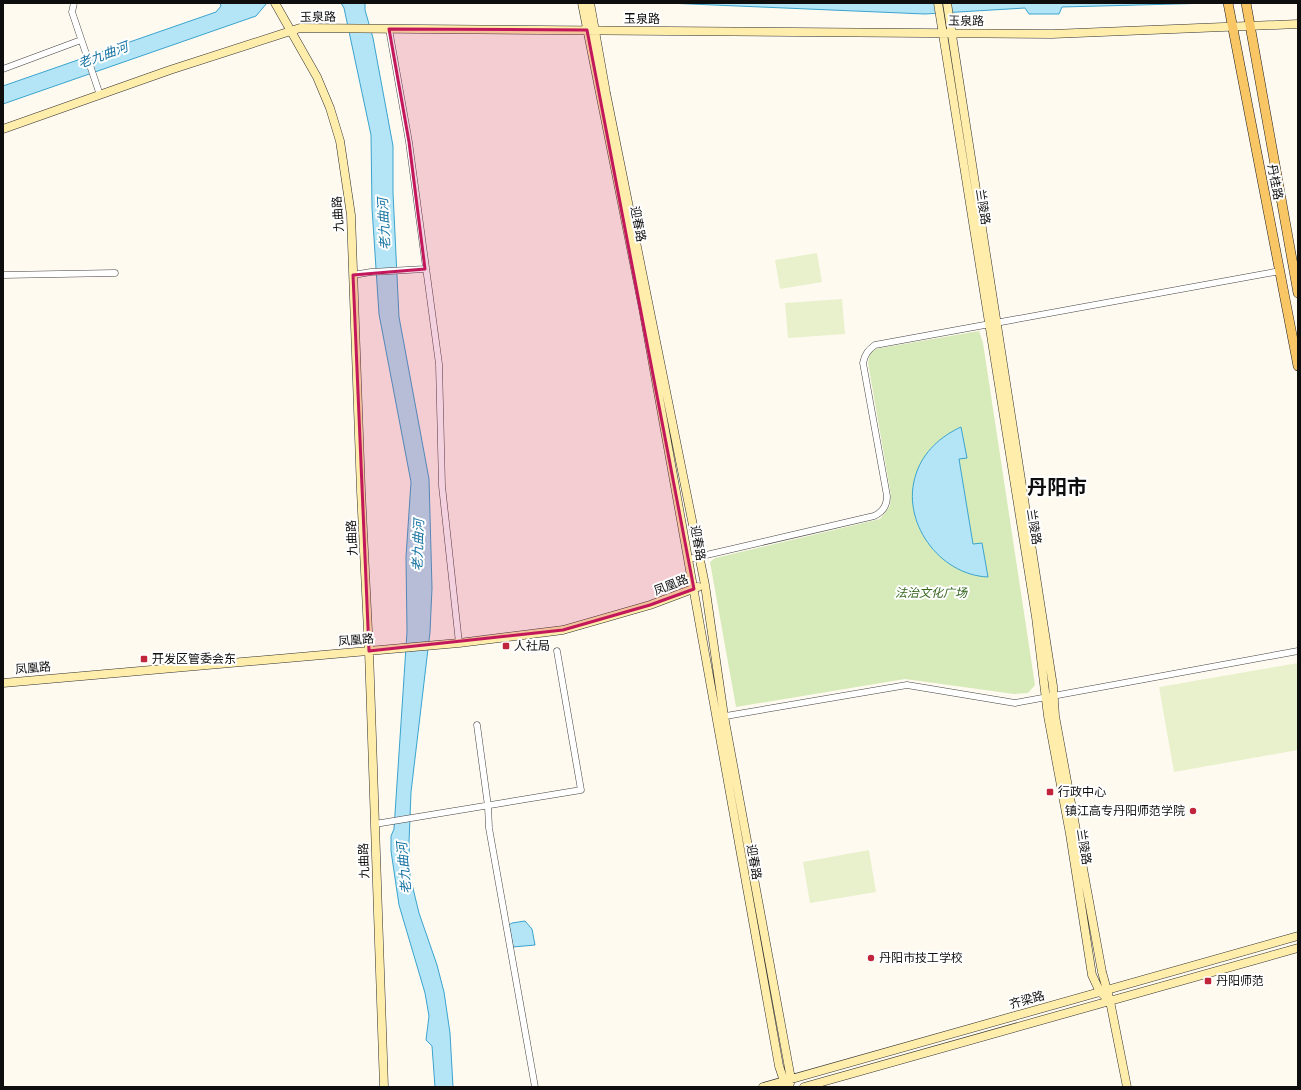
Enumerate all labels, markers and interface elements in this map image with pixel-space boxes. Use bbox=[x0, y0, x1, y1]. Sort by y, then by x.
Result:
street label: 玉泉路 bbox=[300, 9, 336, 25]
street label: 玉泉路 bbox=[624, 11, 660, 27]
street label: 玉泉路 bbox=[948, 13, 984, 29]
water label: 老九曲河 bbox=[76, 37, 133, 72]
street label: 丹桂路 bbox=[1264, 163, 1286, 201]
street label: 兰陵路 bbox=[972, 188, 994, 226]
street label: 九曲路 bbox=[329, 195, 347, 233]
water label: 老九曲河 bbox=[374, 195, 394, 250]
street label: 迎春路 bbox=[627, 205, 649, 243]
district label: 丹阳市 bbox=[1027, 473, 1087, 501]
street label: 兰陵路 bbox=[1023, 508, 1045, 546]
water label: 老九曲河 bbox=[409, 516, 428, 571]
street label: 九曲路 bbox=[343, 520, 361, 556]
street label: 迎春路 bbox=[687, 524, 709, 562]
street label: 凤凰路 bbox=[651, 571, 691, 599]
park label: 法治文化广场 bbox=[895, 585, 968, 601]
street label: 凤凰路 bbox=[337, 630, 375, 650]
place label: 人社局 bbox=[514, 638, 550, 654]
marker: 人社局 bbox=[501, 641, 511, 651]
place label: 开发区管委会东 bbox=[152, 651, 236, 667]
marker: 开发区管委会东 bbox=[139, 654, 149, 664]
street label: 凤凰路 bbox=[14, 658, 52, 678]
place label: 行政中心 bbox=[1058, 784, 1106, 800]
marker: 行政中心 bbox=[1045, 787, 1055, 797]
place label: 镇江高专丹阳师范学院 bbox=[1065, 803, 1185, 819]
marker: 镇江高专丹阳师范学院 bbox=[1188, 806, 1198, 816]
street label: 兰陵路 bbox=[1073, 828, 1095, 866]
water label: 老九曲河 bbox=[393, 838, 415, 895]
street label: 九曲路 bbox=[355, 843, 373, 879]
street label: 迎春路 bbox=[743, 843, 765, 881]
place label: 丹阳市技工学校 bbox=[879, 950, 963, 966]
marker: 丹阳市技工学校 bbox=[866, 953, 876, 963]
place label: 丹阳师范 bbox=[1216, 973, 1264, 989]
marker: 丹阳师范 bbox=[1203, 976, 1213, 986]
street label: 齐梁路 bbox=[1007, 987, 1047, 1013]

